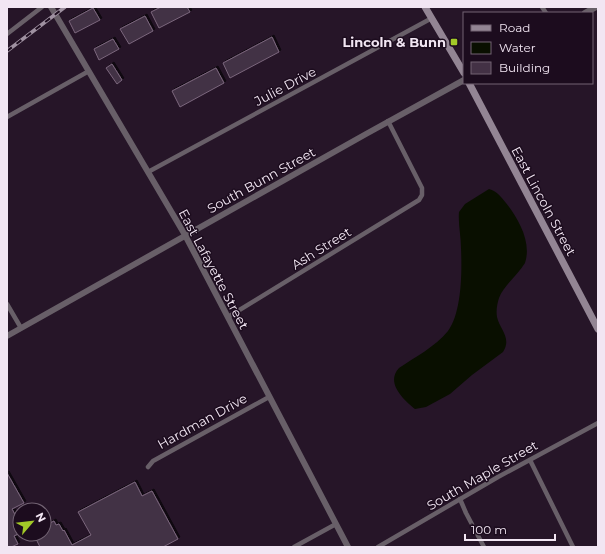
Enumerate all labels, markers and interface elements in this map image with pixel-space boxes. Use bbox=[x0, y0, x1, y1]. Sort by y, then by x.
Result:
legend bbox=[463, 12, 593, 84]
text: Road bbox=[499, 20, 530, 35]
place label: Lincoln & Bunn bbox=[343, 34, 446, 50]
marker: Lincoln & Bunn bbox=[449, 37, 459, 47]
text: Water bbox=[499, 40, 536, 55]
text: Building bbox=[499, 60, 550, 75]
street label: Julie Drive bbox=[251, 63, 319, 109]
street label: South Bunn Street bbox=[204, 144, 318, 216]
street label: East Lincoln Street bbox=[508, 144, 580, 258]
street label: East Lafayette Street bbox=[176, 206, 252, 332]
street label: Ash Street bbox=[288, 223, 354, 273]
street label: Hardman Drive bbox=[154, 390, 250, 452]
street label: South Maple Street bbox=[424, 437, 540, 513]
north arrow bbox=[12, 502, 52, 542]
text: N bbox=[33, 510, 49, 525]
scale bar bbox=[465, 516, 555, 542]
text: 100 m bbox=[471, 522, 507, 537]

